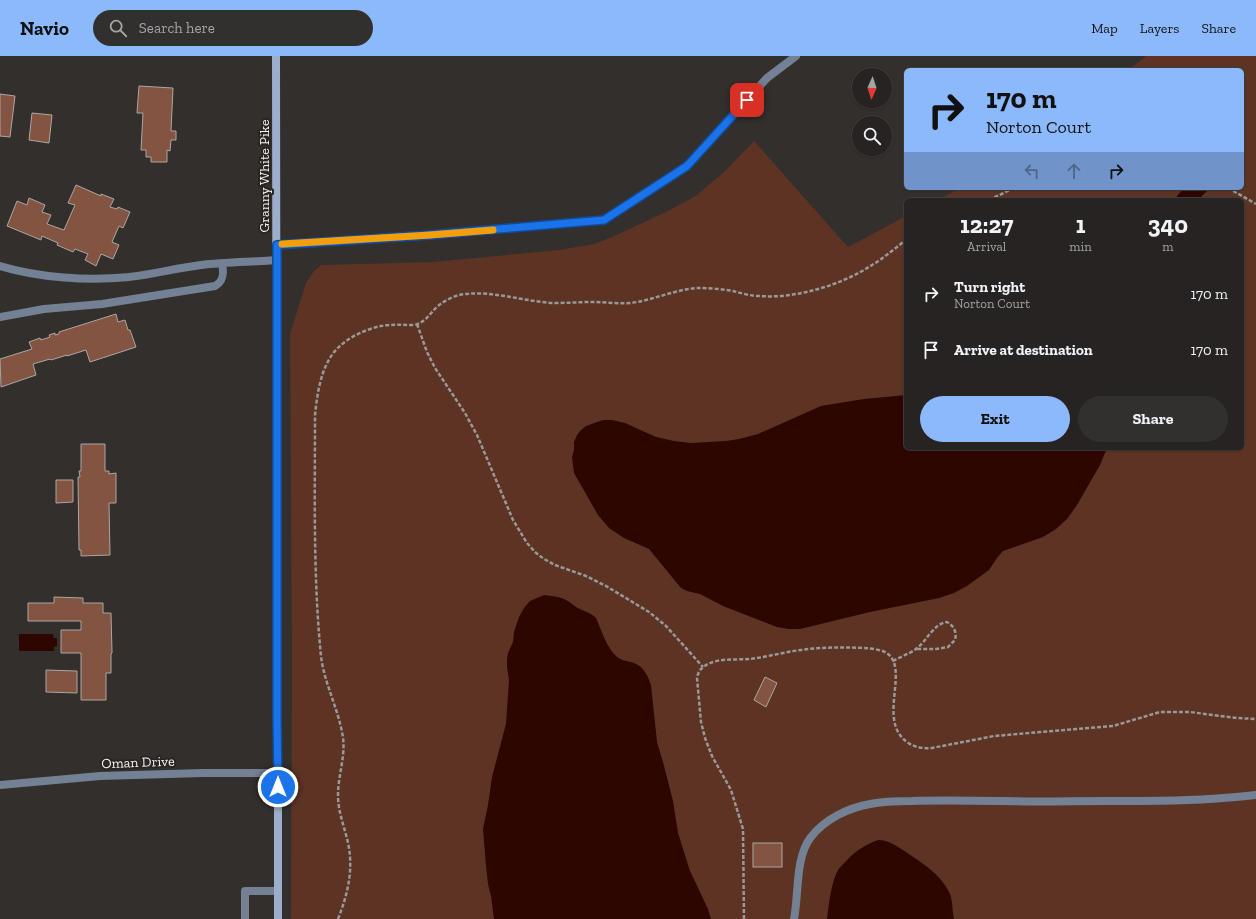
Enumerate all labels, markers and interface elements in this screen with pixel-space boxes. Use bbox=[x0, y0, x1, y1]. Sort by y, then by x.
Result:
search box bbox=[93, 10, 373, 46]
text: Navio bbox=[20, 17, 69, 40]
icon: search bbox=[107, 17, 129, 39]
text: Search here bbox=[139, 19, 215, 37]
text: Map bbox=[1091, 20, 1118, 37]
text: Layers bbox=[1140, 20, 1179, 37]
text: Share bbox=[1201, 20, 1236, 37]
north arrow bbox=[852, 68, 892, 108]
map controls bbox=[852, 68, 892, 156]
text: 170 m bbox=[986, 82, 1057, 115]
pin bbox=[730, 83, 764, 117]
icon: right bbox=[920, 84, 972, 136]
icon: arrive bbox=[736, 89, 758, 111]
button: search bbox=[852, 116, 892, 156]
text: Norton Court bbox=[986, 116, 1091, 138]
street label: Granny White Pike bbox=[256, 119, 273, 232]
icon: left bbox=[1021, 160, 1043, 182]
icon: ahead bbox=[1063, 160, 1085, 182]
icon: right bbox=[1105, 160, 1127, 182]
text: 12:27 bbox=[960, 210, 1013, 239]
text: 1 bbox=[1076, 210, 1085, 239]
text: 340 bbox=[1148, 210, 1188, 239]
text: Arrival bbox=[967, 239, 1006, 254]
text: min bbox=[1069, 239, 1092, 254]
text: m bbox=[1162, 239, 1173, 254]
text: Turn right bbox=[954, 278, 1025, 296]
icon: right bbox=[920, 283, 942, 305]
text: 170 m bbox=[1190, 285, 1228, 303]
text: Norton Court bbox=[954, 296, 1030, 311]
icon: arrive bbox=[920, 339, 942, 361]
text: Arrive at destination bbox=[954, 341, 1093, 359]
text: 170 m bbox=[1190, 341, 1228, 359]
button: Exit bbox=[920, 396, 1070, 442]
button: Share bbox=[1078, 396, 1228, 442]
street label: Oman Drive bbox=[101, 753, 175, 772]
position arrow bbox=[257, 766, 299, 808]

